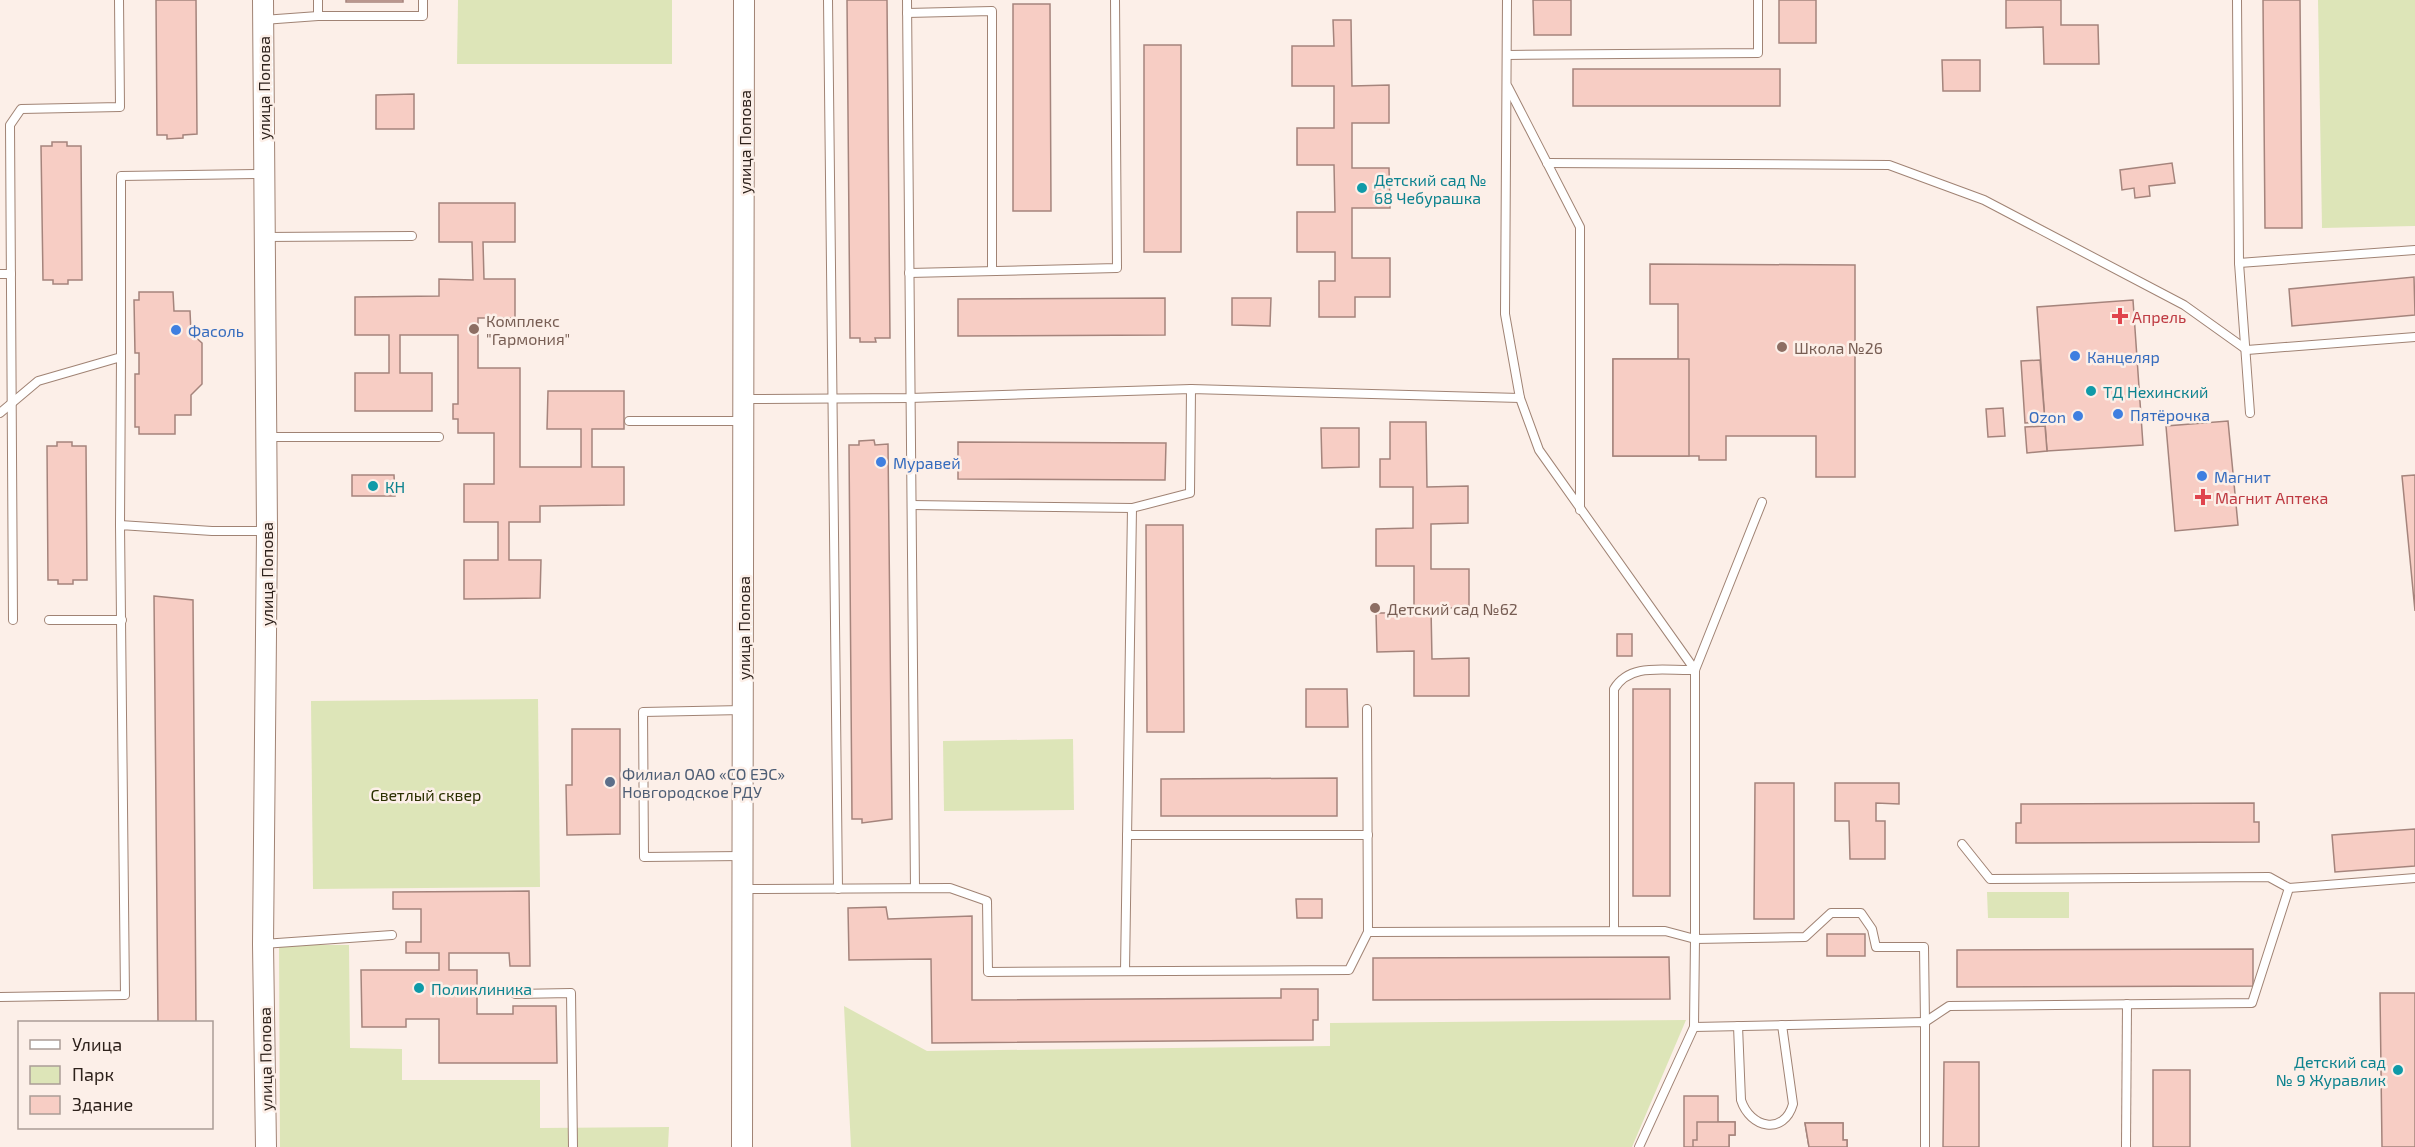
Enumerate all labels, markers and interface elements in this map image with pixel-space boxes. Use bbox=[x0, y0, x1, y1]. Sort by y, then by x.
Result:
street label: улица Попова bbox=[254, 36, 274, 140]
street label: улица Попова bbox=[735, 90, 755, 194]
place label: Детский сад № 68 Чебурашка bbox=[1374, 170, 1487, 208]
marker: Детский сад № 68 Чебурашка bbox=[1355, 181, 1369, 195]
place label: Апрель bbox=[2132, 307, 2186, 326]
marker: Апрель bbox=[2113, 309, 2127, 323]
place label: Комплекс "Гармония" bbox=[486, 311, 570, 348]
place label: Фасоль bbox=[188, 321, 244, 340]
marker: Комплекс "Гармония" bbox=[467, 322, 481, 336]
marker: Фасоль bbox=[169, 323, 183, 337]
place label: Школа №26 bbox=[1794, 338, 1883, 357]
marker: Школа №26 bbox=[1775, 340, 1789, 354]
place label: Канцеляр bbox=[2087, 347, 2160, 366]
marker: Канцеляр bbox=[2068, 349, 2082, 363]
place label: ТД Нехинский bbox=[2103, 382, 2208, 401]
marker: ТД Нехинский bbox=[2084, 384, 2098, 398]
place label: Пятёрочка bbox=[2130, 405, 2210, 424]
place label: Ozon bbox=[2029, 407, 2066, 426]
marker: Пятёрочка bbox=[2111, 407, 2125, 421]
marker: Ozon bbox=[2071, 409, 2085, 423]
place label: Муравей bbox=[893, 453, 961, 473]
marker: Муравей bbox=[874, 455, 888, 469]
place label: Магнит bbox=[2214, 467, 2271, 486]
marker: Магнит bbox=[2195, 469, 2209, 483]
place label: КН bbox=[385, 477, 405, 496]
marker: КН bbox=[366, 479, 380, 493]
place label: Магнит Аптека bbox=[2215, 488, 2328, 507]
marker: Магнит Аптека bbox=[2196, 490, 2210, 504]
street label: улица Попова bbox=[257, 522, 277, 626]
street label: улица Попова bbox=[734, 576, 754, 680]
place label: Детский сад №62 bbox=[1387, 599, 1518, 618]
marker: Детский сад №62 bbox=[1368, 601, 1382, 615]
place label: Филиал ОАО «СО ЕЭС» Новгородское РДУ bbox=[622, 764, 785, 801]
marker: Филиал ОАО «СО ЕЭС» Новгородское РДУ bbox=[603, 775, 617, 789]
park label: Светлый сквер bbox=[371, 785, 481, 804]
place label: Поликлиника bbox=[431, 979, 532, 998]
marker: Поликлиника bbox=[412, 981, 426, 995]
street label: улица Попова bbox=[255, 1007, 276, 1111]
legend bbox=[18, 1021, 213, 1129]
text: Улица bbox=[72, 1033, 122, 1055]
place label: Детский сад № 9 Журавлик bbox=[2276, 1052, 2386, 1090]
text: Парк bbox=[72, 1063, 114, 1085]
marker: Детский сад № 9 Журавлик bbox=[2391, 1063, 2405, 1077]
text: Здание bbox=[72, 1093, 133, 1115]

